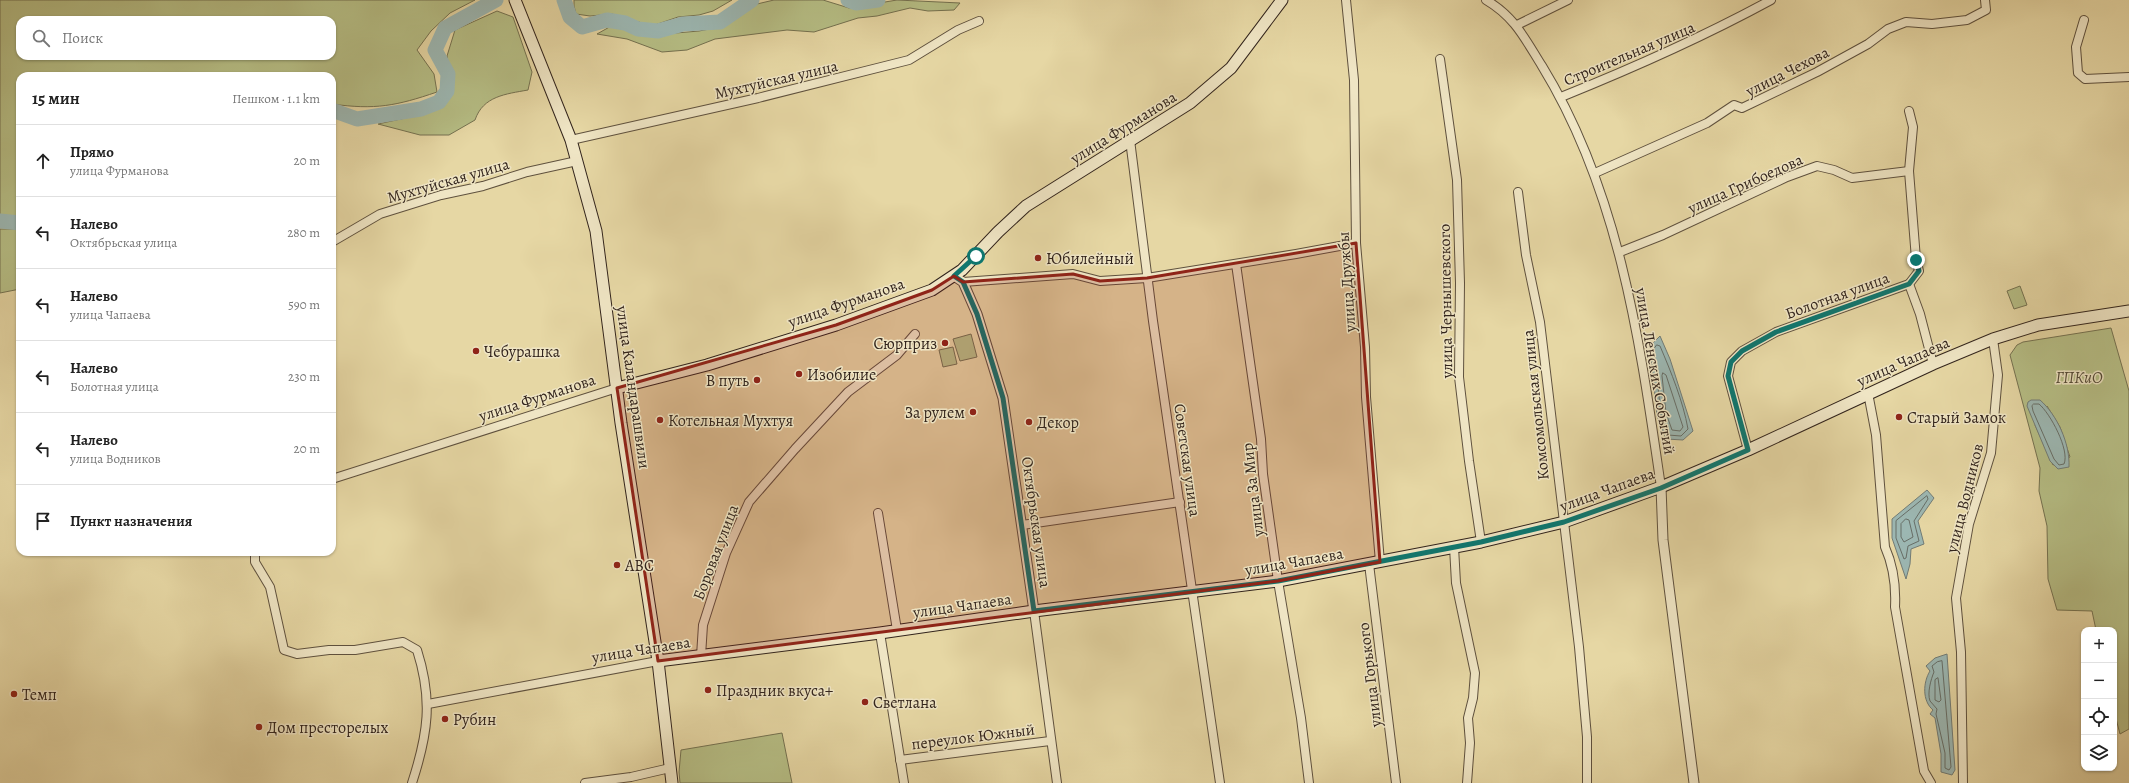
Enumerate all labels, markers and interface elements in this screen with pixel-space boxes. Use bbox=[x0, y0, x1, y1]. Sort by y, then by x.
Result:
search box bbox=[16, 16, 336, 60]
street label: Строительная улица bbox=[1560, 16, 1699, 92]
icon: search bbox=[30, 27, 52, 49]
text: Поиск bbox=[62, 28, 103, 48]
street label: улица Чехова bbox=[1741, 41, 1833, 103]
street label: Мухтуйская улица bbox=[712, 55, 841, 105]
street label: улица Фурманова bbox=[1065, 86, 1181, 170]
text: 15 мин bbox=[32, 87, 80, 110]
text: Пешком · 1.1 km bbox=[232, 90, 320, 107]
text: Прямо bbox=[70, 142, 114, 162]
street label: улица Грибоедова bbox=[1683, 148, 1807, 220]
icon: ahead bbox=[32, 150, 54, 172]
text: 20 m bbox=[294, 152, 320, 169]
street label: Мухтуйская улица bbox=[385, 153, 513, 209]
text: улица Фурманова bbox=[70, 162, 169, 179]
text: Налево bbox=[70, 214, 118, 234]
icon: left bbox=[32, 222, 54, 244]
street label: улица Чернышевского bbox=[1434, 223, 1458, 380]
text: 280 m bbox=[287, 224, 320, 241]
street label: улица Дружбы bbox=[1333, 231, 1362, 334]
text: Октябрьская улица bbox=[70, 234, 177, 251]
route start bbox=[967, 247, 985, 265]
place label: Юбилейный bbox=[1046, 248, 1134, 270]
route end bbox=[1907, 251, 1925, 269]
marker: Юбилейный bbox=[1033, 253, 1043, 263]
street label: Болотная улица bbox=[1782, 267, 1893, 325]
street label: улица Фурманова bbox=[784, 273, 908, 333]
street label: улица Ленских Событий bbox=[1629, 285, 1681, 456]
text: Налево bbox=[70, 286, 118, 306]
icon: left bbox=[32, 294, 54, 316]
text: 590 m bbox=[288, 296, 320, 313]
street label: улица Каландарашвили bbox=[611, 303, 655, 470]
text: улица Чапаева bbox=[70, 306, 151, 323]
street label: Комсомольская улица bbox=[1517, 328, 1555, 481]
street label: улица Чапаева bbox=[1853, 331, 1954, 393]
place label: Сюрприз bbox=[873, 333, 937, 355]
marker: Сюрприз bbox=[940, 338, 950, 348]
place label: Чебурашка bbox=[484, 341, 561, 363]
marker: Чебурашка bbox=[471, 346, 481, 356]
text: Налево bbox=[70, 358, 118, 378]
place label: Изобилие bbox=[807, 364, 876, 386]
icon: left bbox=[32, 366, 54, 388]
park label: ГПКиО bbox=[2055, 367, 2103, 389]
text: 230 m bbox=[288, 368, 320, 385]
street label: улица Фурманова bbox=[475, 369, 599, 427]
marker: Изобилие bbox=[794, 369, 804, 379]
place label: В путь bbox=[706, 370, 749, 392]
marker: В путь bbox=[752, 375, 762, 385]
text: Болотная улица bbox=[70, 378, 159, 395]
place label: За рулем bbox=[905, 402, 965, 424]
street label: Советская улица bbox=[1168, 402, 1206, 519]
marker: За рулем bbox=[968, 407, 978, 417]
place label: Старый Замок bbox=[1907, 407, 2006, 429]
place label: Котельная Мухтуя bbox=[668, 410, 793, 432]
place label: Декор bbox=[1037, 412, 1079, 434]
marker: Старый Замок bbox=[1894, 412, 1904, 422]
marker: Котельная Мухтуя bbox=[655, 415, 665, 425]
marker: Декор bbox=[1024, 417, 1034, 427]
text: Налево bbox=[70, 430, 118, 450]
icon: left bbox=[32, 438, 54, 460]
text: 20 m bbox=[294, 440, 320, 457]
street label: улица Водников bbox=[1941, 441, 1989, 556]
street label: улица За Мир bbox=[1236, 442, 1270, 539]
text: улица Водников bbox=[70, 450, 161, 467]
street label: Октябрьская улица bbox=[1016, 455, 1056, 590]
street label: улица Чапаева bbox=[1556, 462, 1658, 518]
street label: Боровая улица bbox=[688, 501, 744, 603]
icon: arrive bbox=[32, 510, 54, 532]
text: Пункт назначения bbox=[70, 511, 192, 531]
street label: улица Чапаева bbox=[1242, 542, 1346, 582]
place label: ABC bbox=[624, 555, 654, 577]
marker: ABC bbox=[612, 560, 622, 570]
street label: улица Чапаева bbox=[910, 588, 1013, 624]
street label: улица Горького bbox=[1353, 621, 1387, 729]
map controls bbox=[2081, 627, 2117, 771]
button: + bbox=[2081, 627, 2117, 663]
street label: улица Чапаева bbox=[589, 631, 693, 669]
button: − bbox=[2081, 663, 2117, 699]
place label: Праздник вкуса+ bbox=[716, 680, 833, 702]
place label: Темп bbox=[22, 684, 57, 706]
marker: Праздник вкуса+ bbox=[703, 685, 713, 695]
marker: Темп bbox=[9, 689, 19, 699]
place label: Светлана bbox=[873, 692, 937, 714]
marker: Светлана bbox=[860, 697, 870, 707]
button: locate bbox=[2081, 699, 2117, 735]
place label: Рубин bbox=[453, 709, 496, 731]
marker: Рубин bbox=[440, 714, 450, 724]
place label: Дом престорелых bbox=[267, 717, 388, 739]
street label: переулок Южный bbox=[910, 719, 1036, 755]
marker: Дом престорелых bbox=[254, 722, 264, 732]
button: layers bbox=[2081, 735, 2117, 771]

